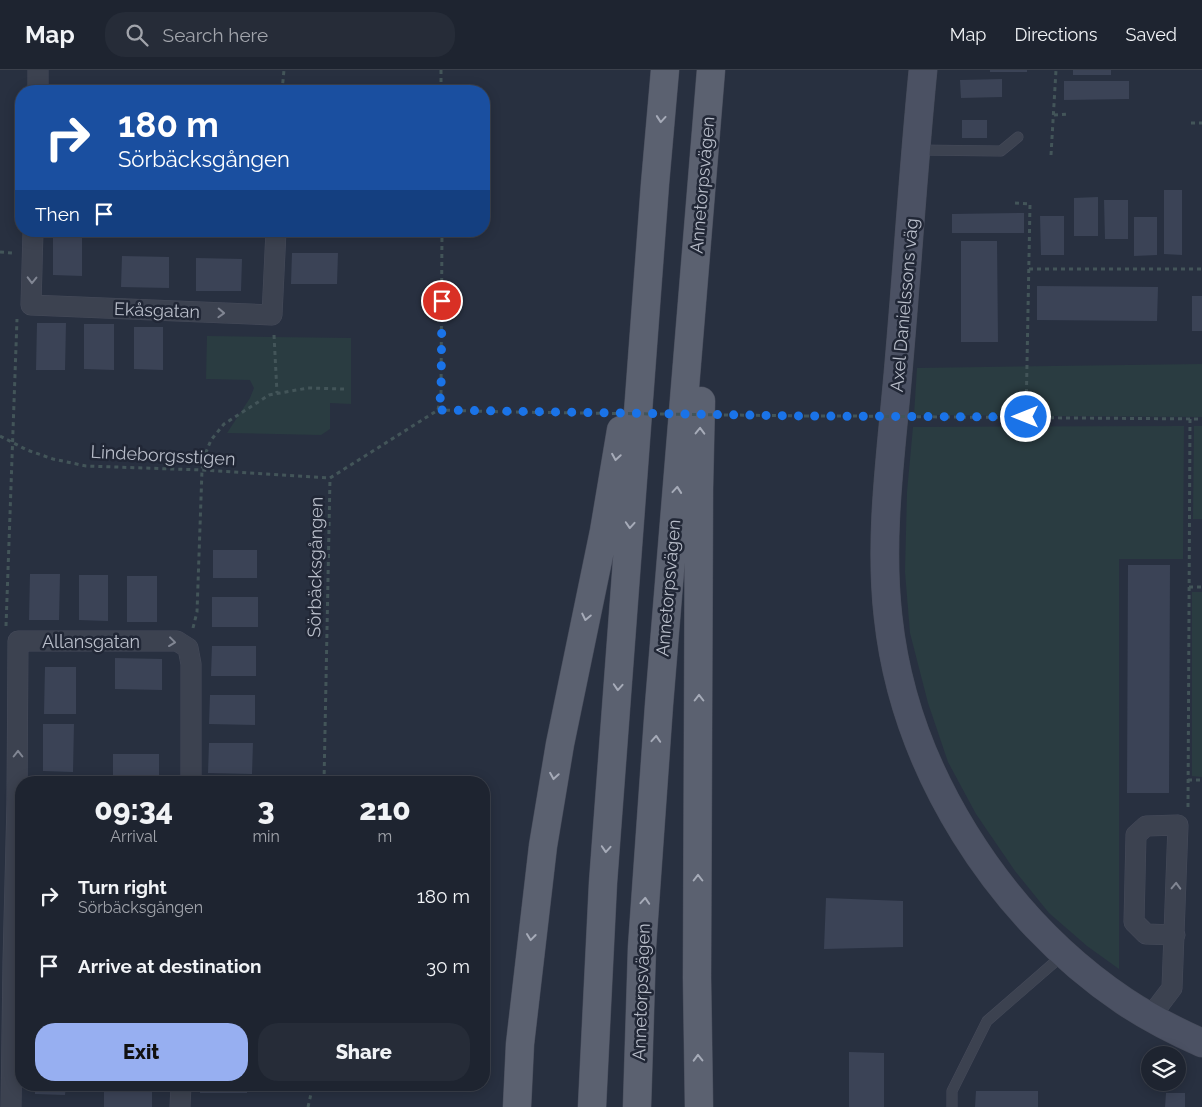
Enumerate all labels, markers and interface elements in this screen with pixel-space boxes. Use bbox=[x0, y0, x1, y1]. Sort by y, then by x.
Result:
search box bbox=[105, 12, 455, 57]
text: Map bbox=[25, 20, 75, 49]
icon: search bbox=[123, 21, 151, 49]
text: Search here bbox=[163, 24, 268, 46]
text: Map bbox=[950, 24, 986, 45]
text: Directions bbox=[1014, 24, 1098, 45]
text: Saved bbox=[1126, 24, 1177, 45]
text: 180 m bbox=[118, 104, 219, 145]
icon: right bbox=[35, 105, 100, 170]
one-way arrow bbox=[656, 115, 667, 123]
street label: Annetorpsvägen bbox=[686, 116, 718, 254]
text: Sörbäcksgången bbox=[118, 146, 290, 172]
icon: arrive bbox=[90, 200, 118, 228]
text: Then bbox=[35, 203, 80, 225]
street label: Axel Danielssons väg bbox=[886, 217, 922, 393]
one-way arrow bbox=[27, 276, 37, 284]
pin bbox=[421, 280, 463, 322]
icon: arrive bbox=[428, 287, 456, 315]
street label: Ekåsgatan bbox=[114, 298, 200, 322]
one-way arrow bbox=[217, 307, 225, 318]
position arrow bbox=[999, 390, 1051, 442]
one-way arrow bbox=[695, 427, 705, 434]
street label: Lindeborgsstigen bbox=[90, 441, 236, 469]
one-way arrow bbox=[612, 453, 622, 462]
one-way arrow bbox=[671, 485, 682, 493]
street label: Sörbäcksgången bbox=[303, 497, 327, 637]
street label: Annetorpsvägen bbox=[652, 519, 684, 657]
one-way arrow bbox=[624, 521, 635, 529]
one-way arrow bbox=[581, 612, 592, 621]
street label: Allansgatan bbox=[42, 631, 140, 652]
one-way arrow bbox=[169, 636, 177, 647]
one-way arrow bbox=[612, 683, 623, 691]
one-way arrow bbox=[694, 694, 704, 702]
one-way arrow bbox=[651, 735, 662, 743]
one-way arrow bbox=[13, 749, 23, 757]
one-way arrow bbox=[550, 772, 560, 781]
text: 09:34 bbox=[94, 792, 173, 827]
text: 3 bbox=[258, 792, 275, 827]
text: 210 bbox=[359, 792, 411, 827]
text: Arrival bbox=[110, 827, 157, 846]
text: min bbox=[252, 827, 280, 846]
text: m bbox=[378, 827, 392, 846]
one-way arrow bbox=[600, 845, 611, 853]
one-way arrow bbox=[693, 874, 703, 882]
text: Turn right bbox=[78, 876, 167, 898]
icon: right bbox=[35, 882, 63, 910]
one-way arrow bbox=[1171, 882, 1181, 890]
text: 180 m bbox=[417, 885, 470, 907]
one-way arrow bbox=[639, 897, 650, 905]
text: Sörbäcksgången bbox=[78, 898, 203, 917]
street label: Annetorpsvägen bbox=[628, 923, 654, 1061]
one-way arrow bbox=[527, 933, 537, 942]
icon: arrive bbox=[35, 952, 63, 980]
text: Arrive at destination bbox=[78, 955, 262, 977]
text: 30 m bbox=[426, 955, 470, 977]
button: Exit bbox=[35, 1023, 248, 1081]
button: Share bbox=[258, 1023, 470, 1081]
map controls bbox=[1141, 1046, 1186, 1091]
button: layers bbox=[1141, 1046, 1186, 1091]
one-way arrow bbox=[693, 1054, 703, 1062]

